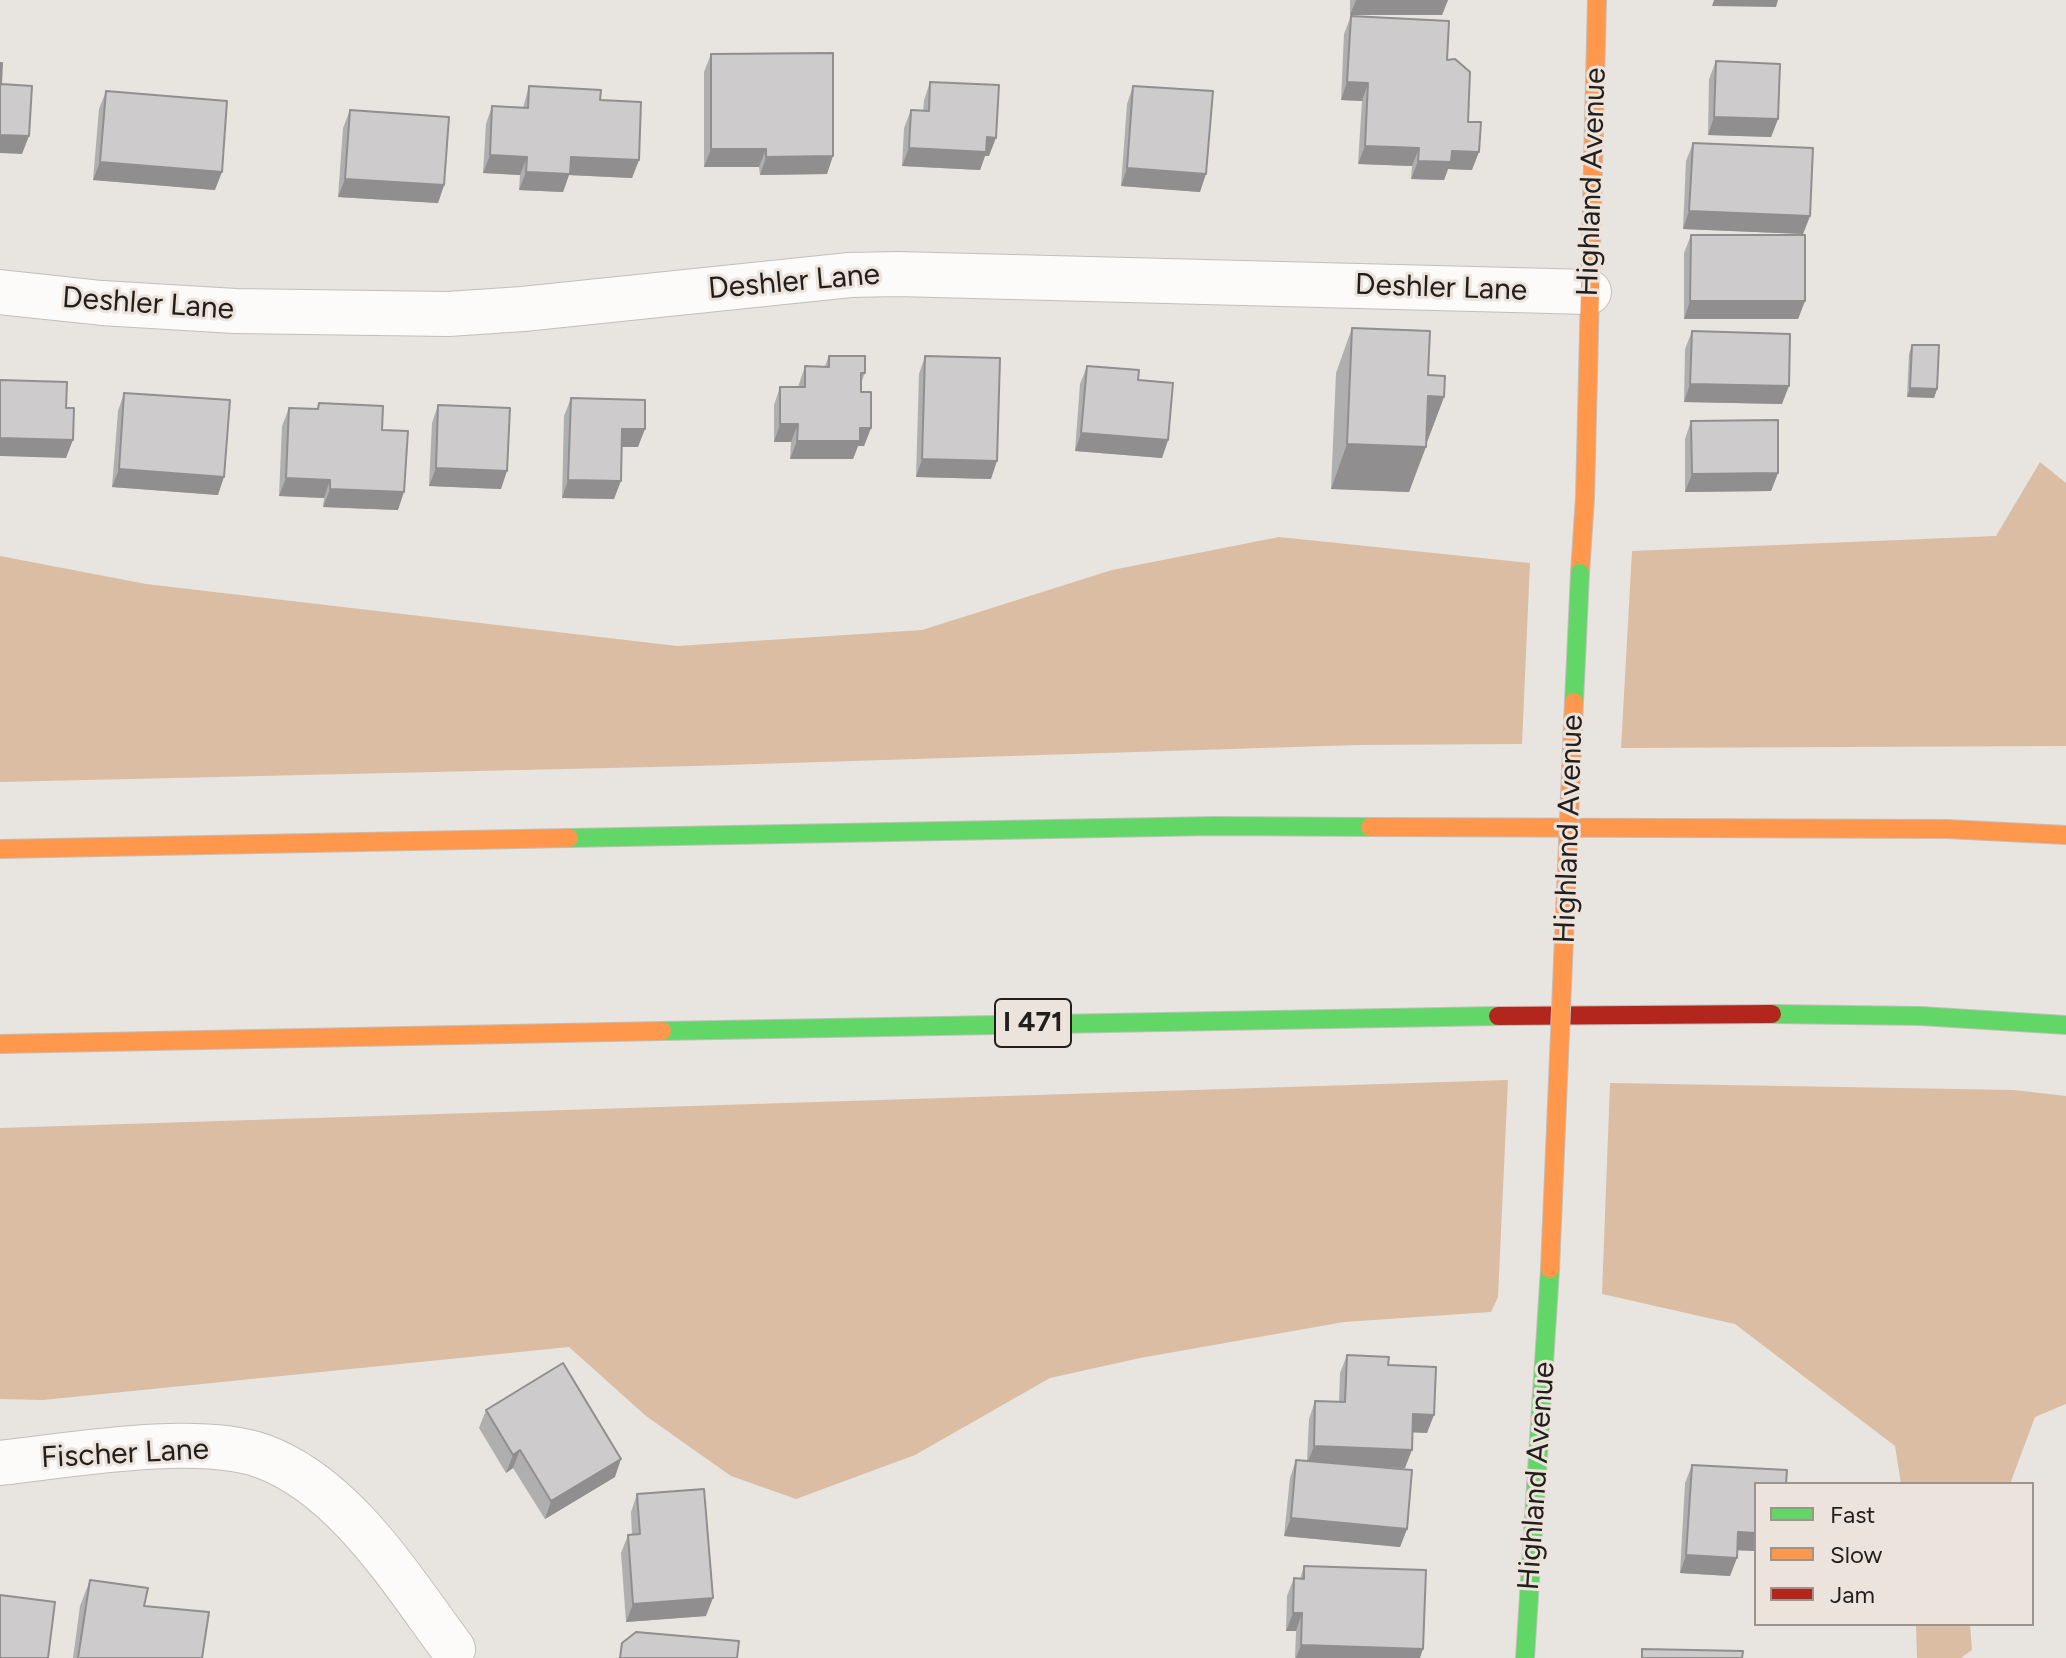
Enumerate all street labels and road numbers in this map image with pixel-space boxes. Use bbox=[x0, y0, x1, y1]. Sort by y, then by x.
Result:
street label: Highland Avenue bbox=[1570, 67, 1614, 297]
street label: Deshler Lane bbox=[707, 257, 881, 307]
street label: Deshler Lane bbox=[1354, 267, 1528, 309]
street label: Deshler Lane bbox=[61, 280, 235, 328]
street label: Highland Avenue bbox=[1547, 714, 1591, 944]
road number: I 471 bbox=[995, 999, 1071, 1047]
street label: Highland Avenue bbox=[1511, 1361, 1563, 1591]
street label: Fischer Lane bbox=[40, 1432, 210, 1476]

